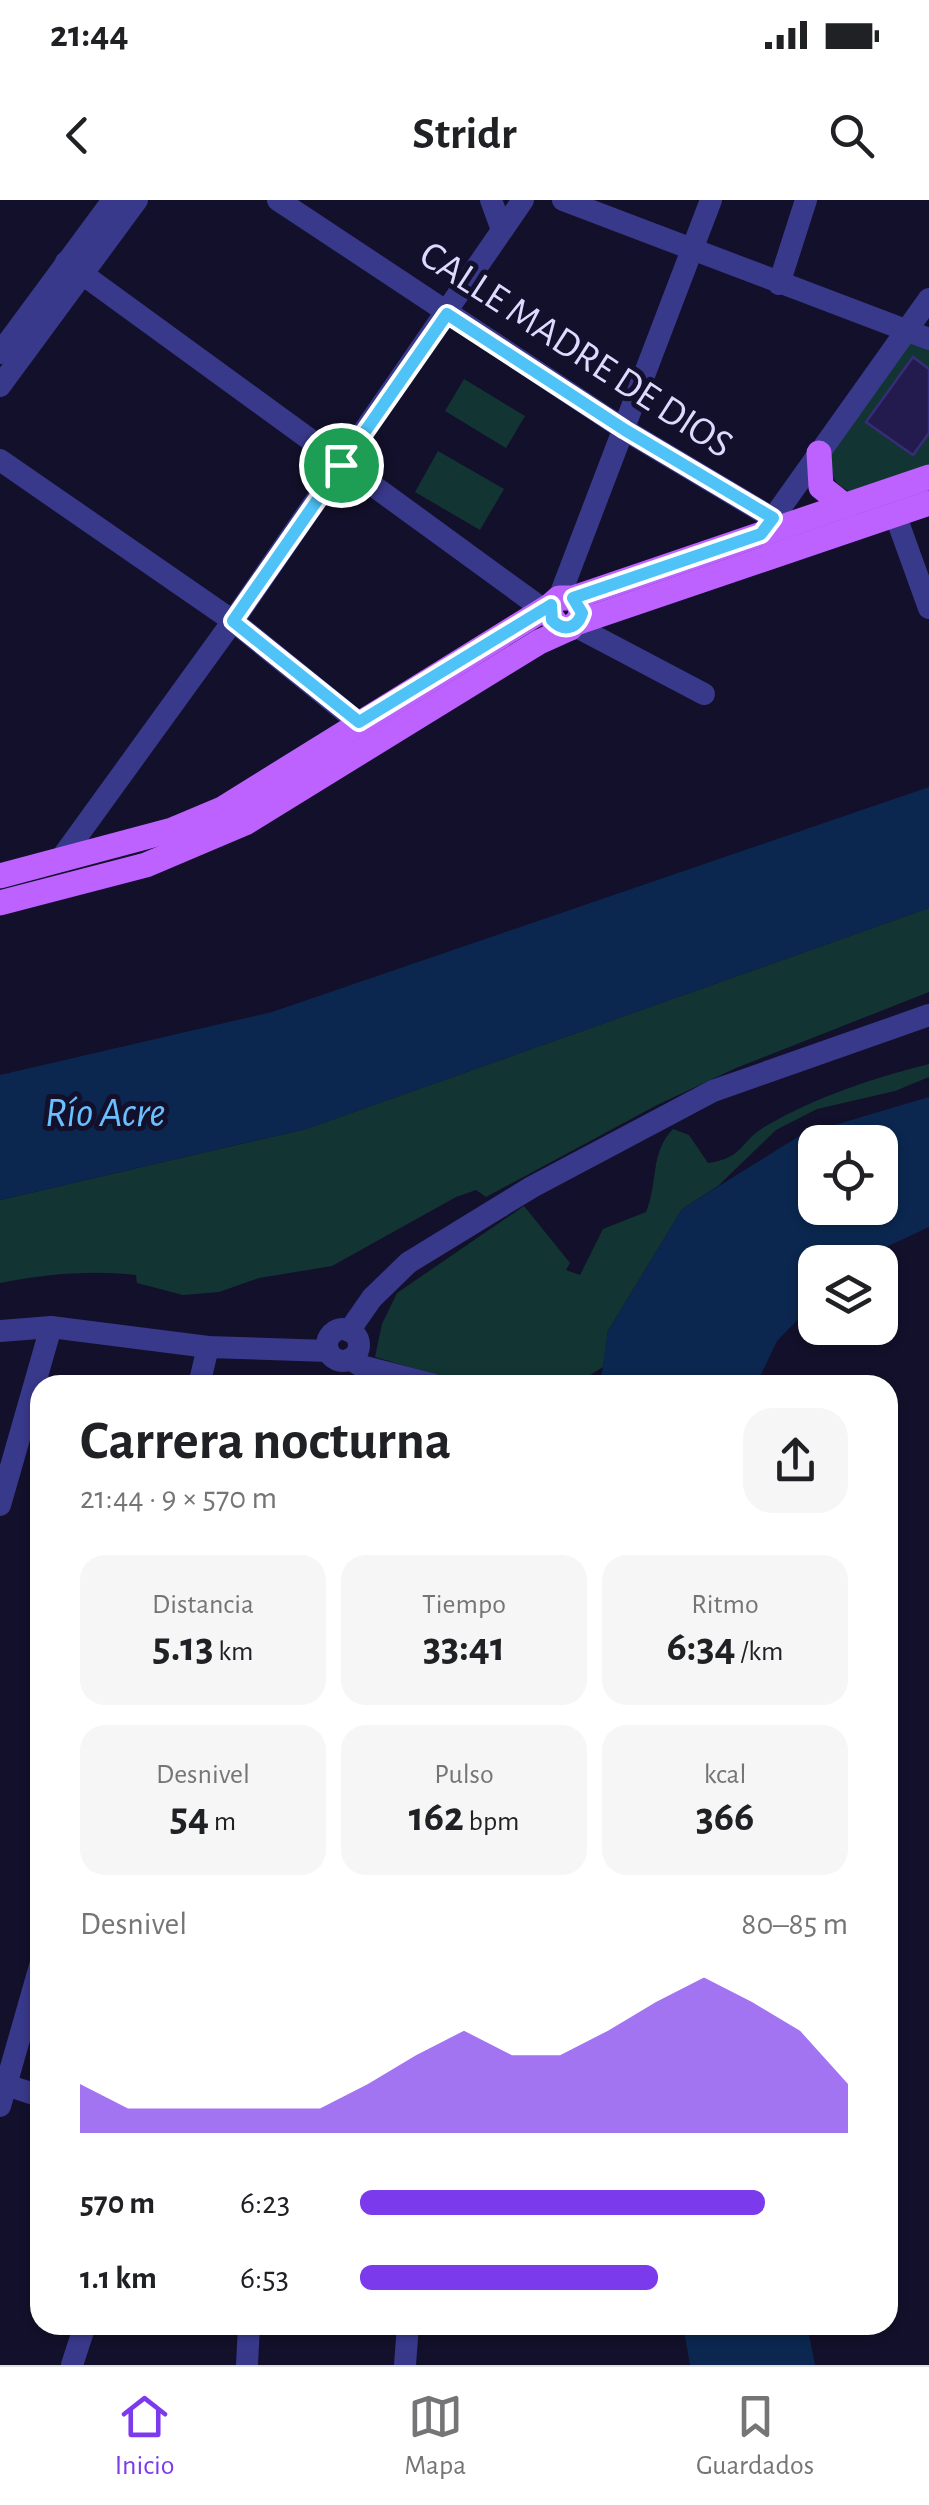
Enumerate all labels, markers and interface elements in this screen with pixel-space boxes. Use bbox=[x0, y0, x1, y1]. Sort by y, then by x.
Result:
text: 21:44 bbox=[50, 16, 129, 54]
icon: back bbox=[50, 108, 105, 163]
icon: search bbox=[824, 108, 879, 163]
text: Stridr bbox=[412, 112, 517, 157]
street label: CALLE MADRE DE DIOS bbox=[413, 234, 739, 466]
pin bbox=[299, 423, 384, 508]
icon: arrive bbox=[314, 438, 369, 493]
water label: Río Acre bbox=[45, 1092, 165, 1134]
map controls bbox=[798, 1125, 898, 1345]
button: locate bbox=[798, 1125, 898, 1225]
button: layers bbox=[798, 1245, 898, 1345]
button: share bbox=[743, 1408, 848, 1513]
text: Carrera nocturna bbox=[80, 1414, 451, 1469]
text: 21:44 · 9 × 570 m bbox=[80, 1482, 277, 1514]
text: Distancia bbox=[152, 1591, 254, 1619]
text: Tiempo bbox=[422, 1591, 506, 1619]
text: Ritmo bbox=[691, 1591, 759, 1619]
text: 5.13 bbox=[153, 1626, 214, 1668]
text: 33:41 bbox=[423, 1626, 505, 1668]
text: 6:34 bbox=[667, 1626, 736, 1668]
text: km bbox=[214, 1638, 253, 1666]
text: /km bbox=[736, 1638, 783, 1666]
text: Desnivel bbox=[156, 1761, 250, 1789]
text: Pulso bbox=[434, 1761, 494, 1789]
text: kcal bbox=[704, 1761, 746, 1789]
text: 54 bbox=[170, 1796, 209, 1838]
text: 162 bbox=[409, 1796, 464, 1838]
text: 366 bbox=[696, 1796, 754, 1838]
text: m bbox=[209, 1808, 236, 1836]
text: bpm bbox=[464, 1808, 519, 1836]
text: Desnivel bbox=[80, 1908, 187, 1940]
text: 80–85 m bbox=[741, 1908, 848, 1940]
text: 570 m bbox=[80, 2187, 155, 2219]
text: 6:23 bbox=[240, 2187, 290, 2219]
text: 1.1 km bbox=[80, 2262, 157, 2294]
text: 6:53 bbox=[240, 2262, 289, 2294]
tab: Inicio bbox=[115, 2389, 175, 2483]
tab: Mapa bbox=[404, 2389, 466, 2483]
tab: Guardados bbox=[696, 2389, 814, 2483]

